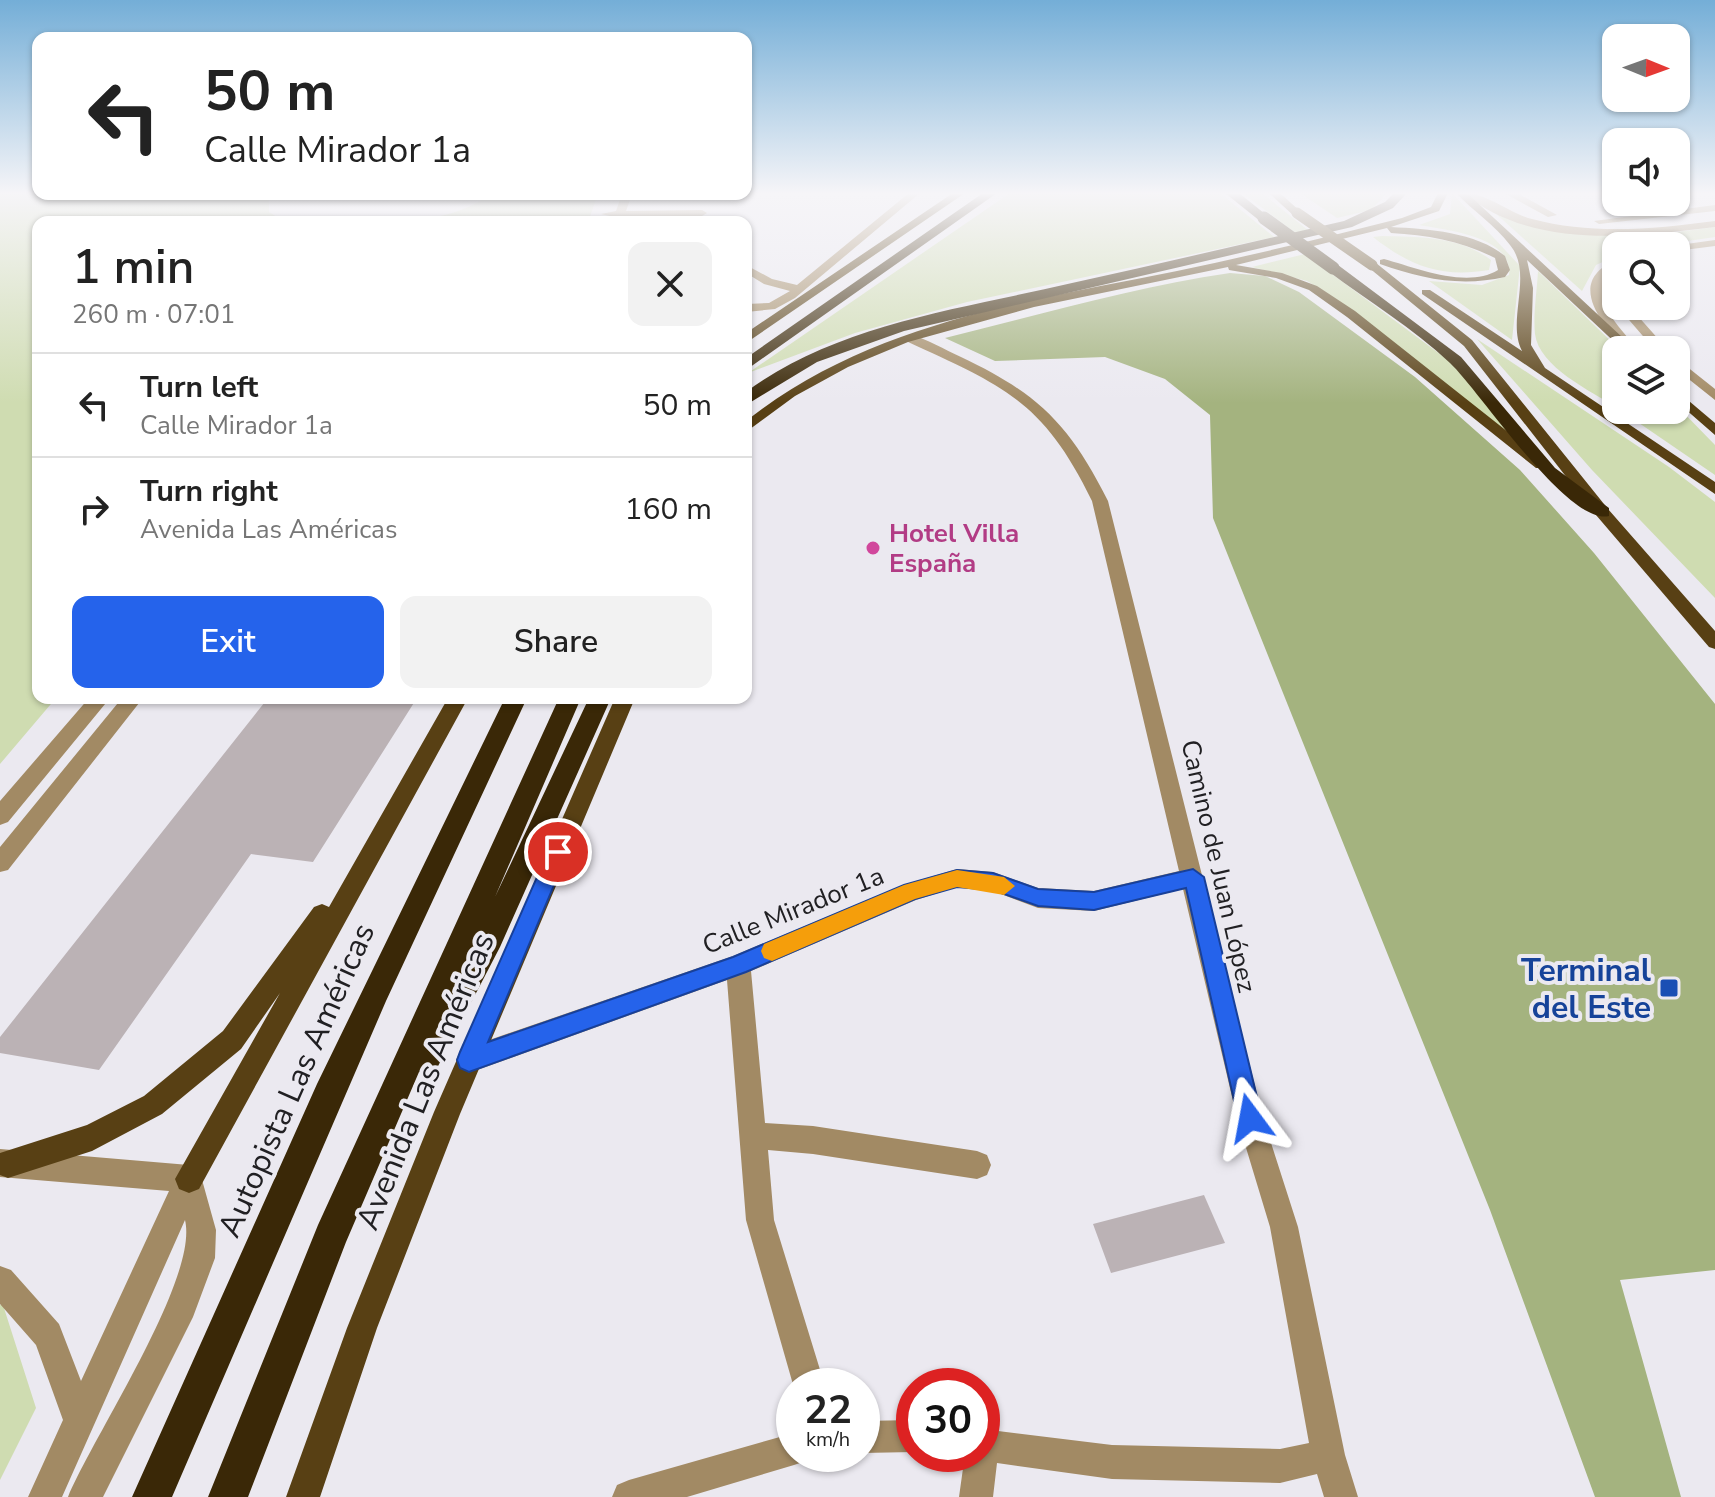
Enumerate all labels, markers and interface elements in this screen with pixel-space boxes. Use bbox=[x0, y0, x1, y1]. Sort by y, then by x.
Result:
north arrow bbox=[1602, 24, 1690, 112]
map controls bbox=[1602, 24, 1690, 424]
text: 50 m bbox=[204, 53, 335, 130]
icon: left bbox=[72, 64, 176, 168]
text: Calle Mirador 1a bbox=[204, 126, 471, 175]
button: sound bbox=[1602, 128, 1690, 216]
button: search bbox=[1602, 232, 1690, 320]
text: 1 min bbox=[72, 234, 194, 300]
button: close bbox=[628, 242, 712, 326]
text: 260 m · 07:01 bbox=[72, 297, 235, 332]
button: layers bbox=[1602, 336, 1690, 424]
text: Turn left bbox=[140, 367, 258, 408]
icon: left bbox=[72, 383, 116, 427]
text: 50 m bbox=[643, 385, 712, 426]
text: Calle Mirador 1a bbox=[140, 408, 333, 443]
text: Turn right bbox=[140, 471, 278, 512]
icon: right bbox=[72, 487, 116, 531]
text: 160 m bbox=[625, 489, 712, 530]
text: Avenida Las Américas bbox=[140, 512, 397, 547]
place label: Hotel Villa España bbox=[889, 516, 1019, 581]
marker: Hotel Villa España bbox=[864, 539, 882, 557]
button: Exit bbox=[72, 596, 384, 688]
button: Share bbox=[400, 596, 712, 688]
street label: Camino de Juan López bbox=[1172, 736, 1265, 996]
pin bbox=[524, 818, 592, 886]
icon: arrive bbox=[536, 830, 580, 874]
street label: Calle Mirador 1a bbox=[697, 858, 889, 963]
street label: Autopista Las Américas bbox=[208, 916, 385, 1244]
street label: Avenida Las Américas bbox=[346, 926, 505, 1236]
place label: Terminal del Este bbox=[1521, 949, 1651, 1029]
marker: Terminal del Este bbox=[1658, 977, 1680, 999]
position arrow bbox=[1208, 1076, 1292, 1160]
speed limit sign: 30 bbox=[896, 1368, 1000, 1472]
text: 22 bbox=[804, 1383, 852, 1437]
text: km/h bbox=[806, 1426, 850, 1453]

